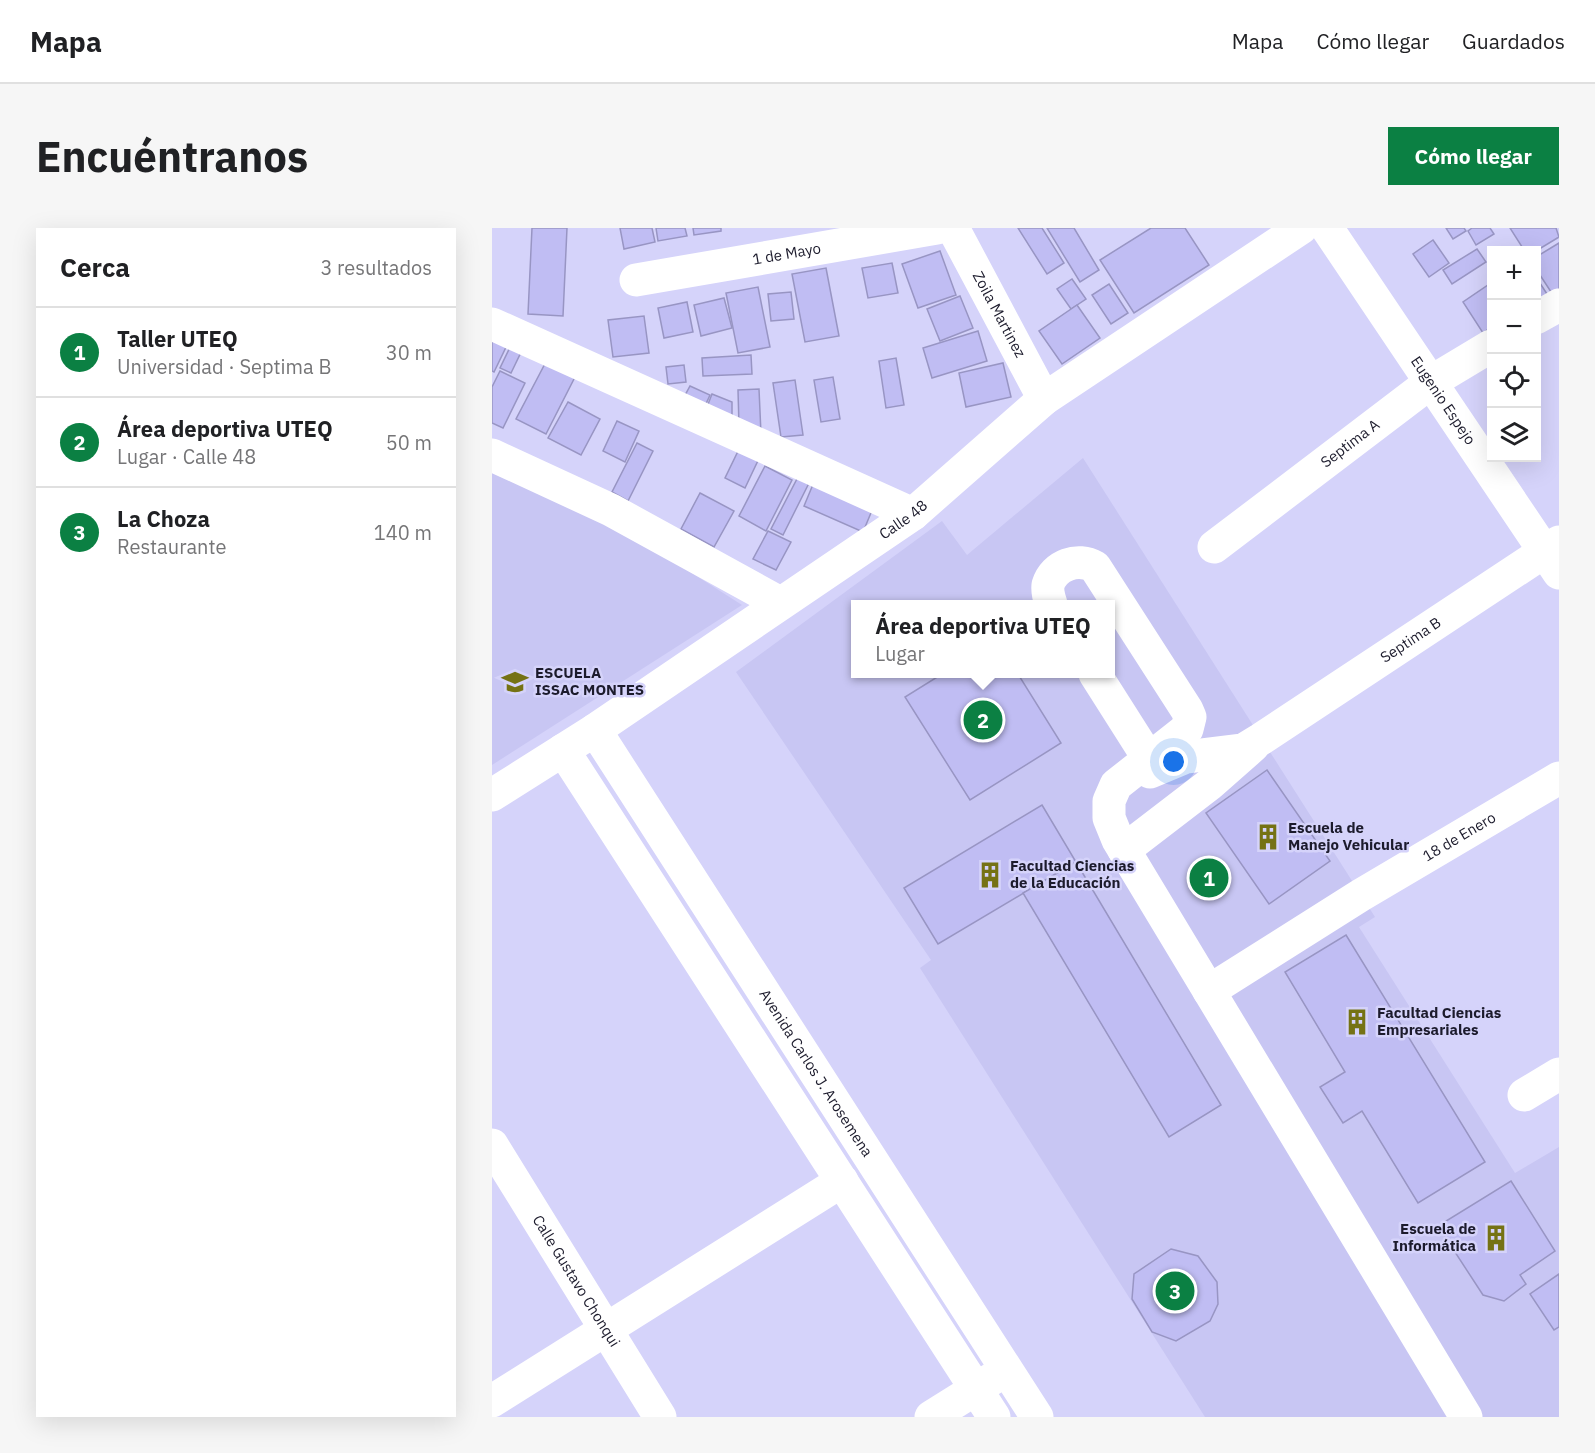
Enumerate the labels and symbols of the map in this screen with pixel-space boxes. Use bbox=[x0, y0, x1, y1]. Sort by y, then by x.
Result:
street label: 1 de Mayo bbox=[751, 238, 822, 269]
street label: Zoila Martinez bbox=[969, 268, 1030, 361]
street label: Eugenio Espejo bbox=[1407, 352, 1480, 448]
street label: Septima A bbox=[1317, 414, 1383, 472]
street label: Calle 48 bbox=[875, 496, 931, 543]
street label: Septima B bbox=[1376, 613, 1445, 667]
place label: ESCUELA ISSAC MONTES bbox=[535, 663, 644, 699]
school or university icon: ESCUELA ISSAC MONTES bbox=[500, 667, 530, 697]
pin: 2 bbox=[964, 698, 1002, 742]
your location bbox=[1159, 747, 1188, 776]
street label: 18 de Enero bbox=[1419, 808, 1499, 865]
place label: Escuela de Manejo Vehicular bbox=[1288, 818, 1409, 854]
building icon: Escuela de Manejo Vehicular bbox=[1253, 822, 1283, 852]
place label: Facultad Ciencias de la Educación bbox=[1010, 856, 1135, 892]
pin: 1 bbox=[1190, 856, 1228, 900]
building icon: Facultad Ciencias de la Educación bbox=[975, 860, 1005, 890]
street label: Avenida Carlos J. Arosemena bbox=[755, 985, 877, 1160]
place label: Facultad Ciencias Empresariales bbox=[1377, 1003, 1502, 1039]
building icon: Facultad Ciencias Empresariales bbox=[1342, 1007, 1372, 1037]
street label: Calle Gustavo Chonqui bbox=[529, 1211, 624, 1350]
place label: Escuela de Informática bbox=[1393, 1219, 1476, 1255]
building icon: Escuela de Informática bbox=[1481, 1223, 1511, 1253]
pin: 3 bbox=[1156, 1268, 1194, 1314]

